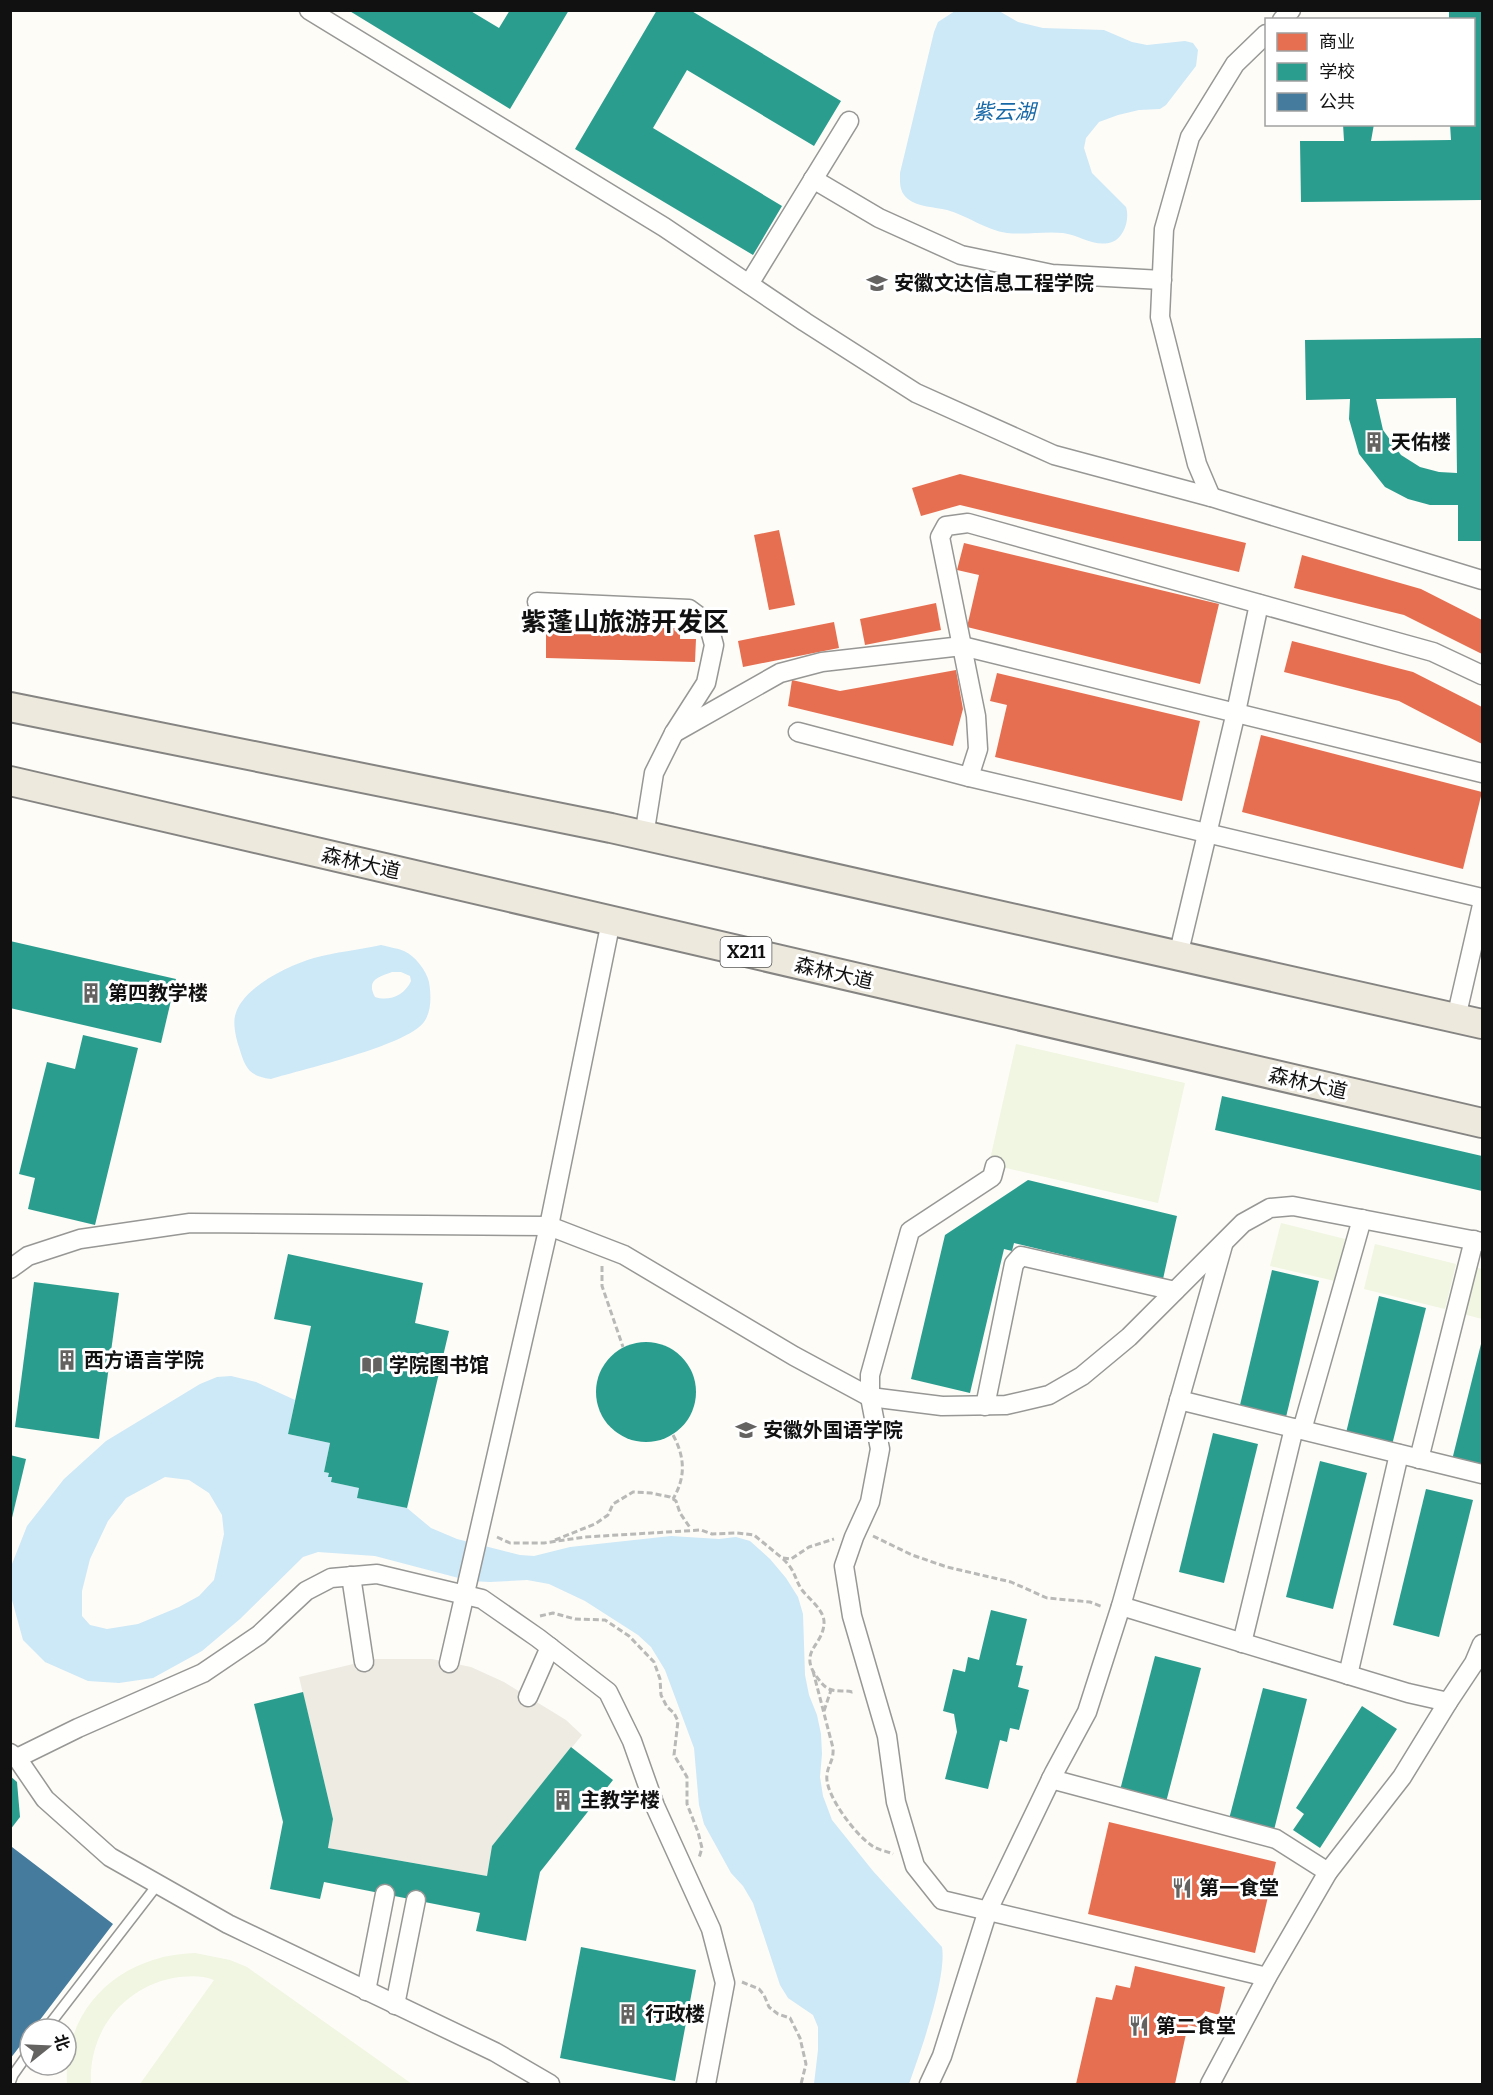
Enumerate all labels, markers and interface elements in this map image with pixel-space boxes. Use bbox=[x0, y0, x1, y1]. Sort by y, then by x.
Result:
legend bbox=[1265, 18, 1475, 126]
text: 商业 bbox=[1319, 31, 1355, 53]
text: 学校 bbox=[1319, 61, 1355, 83]
text: 公共 bbox=[1319, 91, 1355, 113]
water label: 紫云湖 bbox=[973, 99, 1038, 125]
school or university icon: 安徽文达信息工程学院 bbox=[865, 271, 889, 295]
place label: 安徽文达信息工程学院 bbox=[894, 271, 1094, 295]
building icon: 天佑楼 bbox=[1362, 430, 1386, 454]
place label: 天佑楼 bbox=[1391, 430, 1451, 454]
district label: 紫蓬山旅游开发区 bbox=[521, 607, 729, 638]
street label: 森林大道 bbox=[319, 842, 403, 884]
road number: X211 bbox=[720, 937, 771, 967]
street label: 森林大道 bbox=[792, 952, 876, 994]
building icon: 第四教学楼 bbox=[79, 981, 103, 1005]
place label: 第四教学楼 bbox=[108, 981, 208, 1005]
street label: 森林大道 bbox=[1266, 1062, 1350, 1104]
building icon: 西方语言学院 bbox=[55, 1348, 79, 1372]
place label: 西方语言学院 bbox=[84, 1348, 204, 1372]
library icon: 学院图书馆 bbox=[360, 1353, 384, 1377]
place label: 学院图书馆 bbox=[389, 1353, 489, 1377]
school or university icon: 安徽外国语学院 bbox=[734, 1418, 758, 1442]
place label: 安徽外国语学院 bbox=[763, 1418, 903, 1442]
building icon: 主教学楼 bbox=[551, 1788, 575, 1812]
place label: 主教学楼 bbox=[580, 1788, 660, 1812]
restaurant icon: 第一食堂 bbox=[1170, 1876, 1194, 1900]
place label: 第一食堂 bbox=[1199, 1876, 1279, 1900]
building icon: 行政楼 bbox=[616, 2002, 640, 2026]
place label: 行政楼 bbox=[645, 2002, 705, 2026]
restaurant icon: 第二食堂 bbox=[1127, 2014, 1151, 2038]
place label: 第二食堂 bbox=[1156, 2014, 1236, 2038]
north arrow bbox=[18, 2017, 78, 2077]
text: 北 bbox=[50, 2032, 73, 2053]

